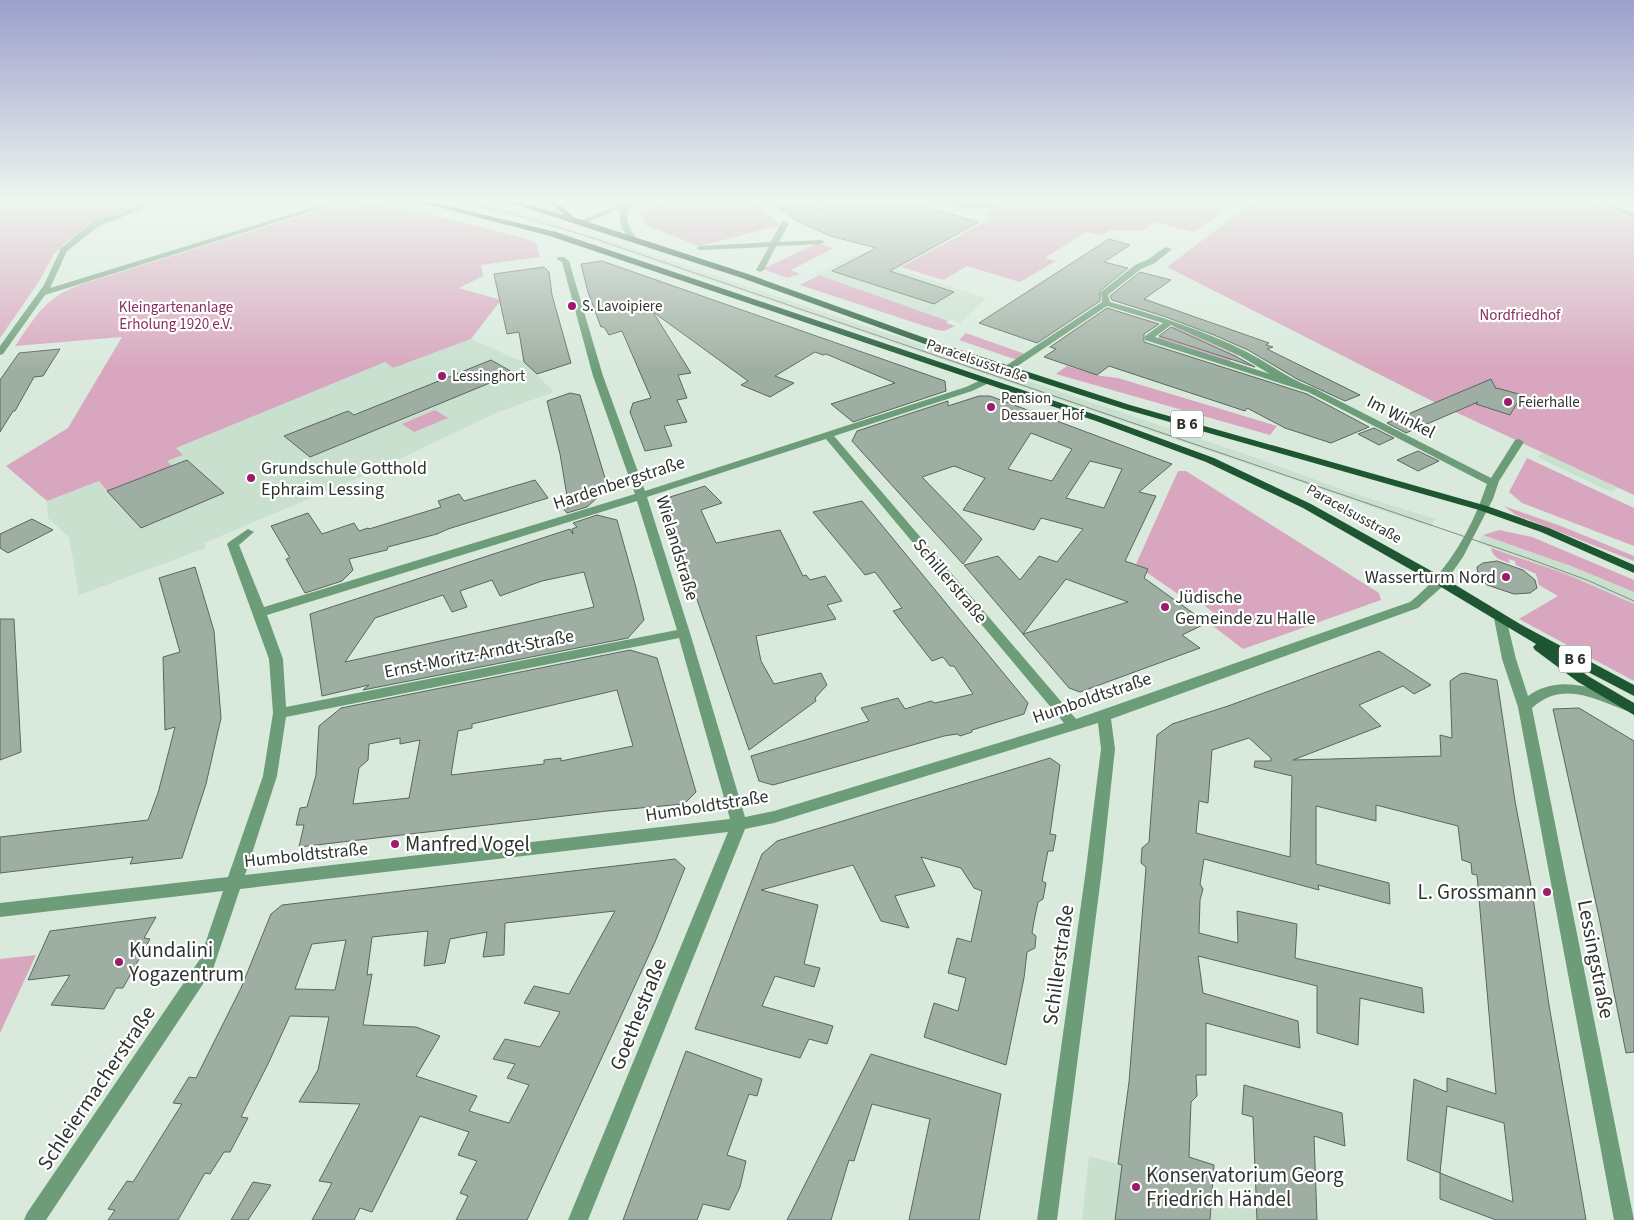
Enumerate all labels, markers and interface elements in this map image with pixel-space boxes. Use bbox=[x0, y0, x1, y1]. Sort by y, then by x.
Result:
place label: S. Lavoipiere bbox=[582, 296, 662, 317]
park label: Kleingartenanlage Erholung 1920 e.V. bbox=[119, 297, 233, 335]
marker: S. Lavoipiere bbox=[566, 300, 578, 312]
park label: Nordfriedhof bbox=[1480, 305, 1561, 326]
street label: Paracelsusstraße bbox=[924, 334, 1030, 388]
place label: Lessinghort bbox=[452, 366, 525, 387]
marker: Lessinghort bbox=[436, 370, 448, 382]
place label: Pension Dessauer Hof bbox=[1001, 388, 1084, 426]
street label: Im Winkel bbox=[1362, 389, 1440, 445]
place label: Feierhalle bbox=[1518, 392, 1580, 413]
marker: Feierhalle bbox=[1502, 396, 1514, 408]
marker: Pension Dessauer Hof bbox=[985, 401, 997, 413]
road number: B 6 bbox=[1171, 410, 1203, 438]
street label: Hardenbergstraße bbox=[550, 450, 688, 516]
place label: Grundschule Gotthold Ephraim Lessing bbox=[261, 456, 427, 502]
marker: Grundschule Gotthold Ephraim Lessing bbox=[245, 472, 257, 484]
street label: Paracelsusstraße bbox=[1303, 479, 1405, 549]
street label: Wielandstraße bbox=[649, 492, 705, 604]
street label: Schillerstraße bbox=[907, 533, 993, 629]
place label: Wasserturm Nord bbox=[1365, 565, 1496, 590]
marker: Wasserturm Nord bbox=[1500, 571, 1512, 583]
place label: Jüdische Gemeinde zu Halle bbox=[1175, 585, 1316, 631]
marker: Jüdische Gemeinde zu Halle bbox=[1159, 601, 1171, 613]
street label: Ernst-Moritz-Arndt-Straße bbox=[382, 623, 576, 685]
road number: B 6 bbox=[1559, 646, 1591, 672]
street label: Humboldtstraße bbox=[1029, 666, 1155, 730]
street label: Humboldtstraße bbox=[644, 784, 770, 828]
place label: Manfred Vogel bbox=[405, 829, 530, 859]
street label: Humboldtstraße bbox=[243, 836, 369, 874]
marker: Manfred Vogel bbox=[389, 838, 401, 850]
place label: L. Grossmann bbox=[1417, 877, 1537, 907]
marker: L. Grossmann bbox=[1541, 886, 1553, 898]
street label: Lessingstraße bbox=[1570, 897, 1622, 1021]
street label: Schillerstraße bbox=[1035, 903, 1081, 1027]
place label: Kundalini Yogazentrum bbox=[128, 935, 244, 989]
street label: Goethestraße bbox=[602, 953, 674, 1075]
marker: Kundalini Yogazentrum bbox=[113, 956, 125, 968]
street label: Schleiermacherstraße bbox=[30, 1000, 162, 1176]
place label: Konservatorium Georg Friedrich Händel bbox=[1146, 1160, 1344, 1214]
marker: Konservatorium Georg Friedrich Händel bbox=[1130, 1181, 1142, 1193]

